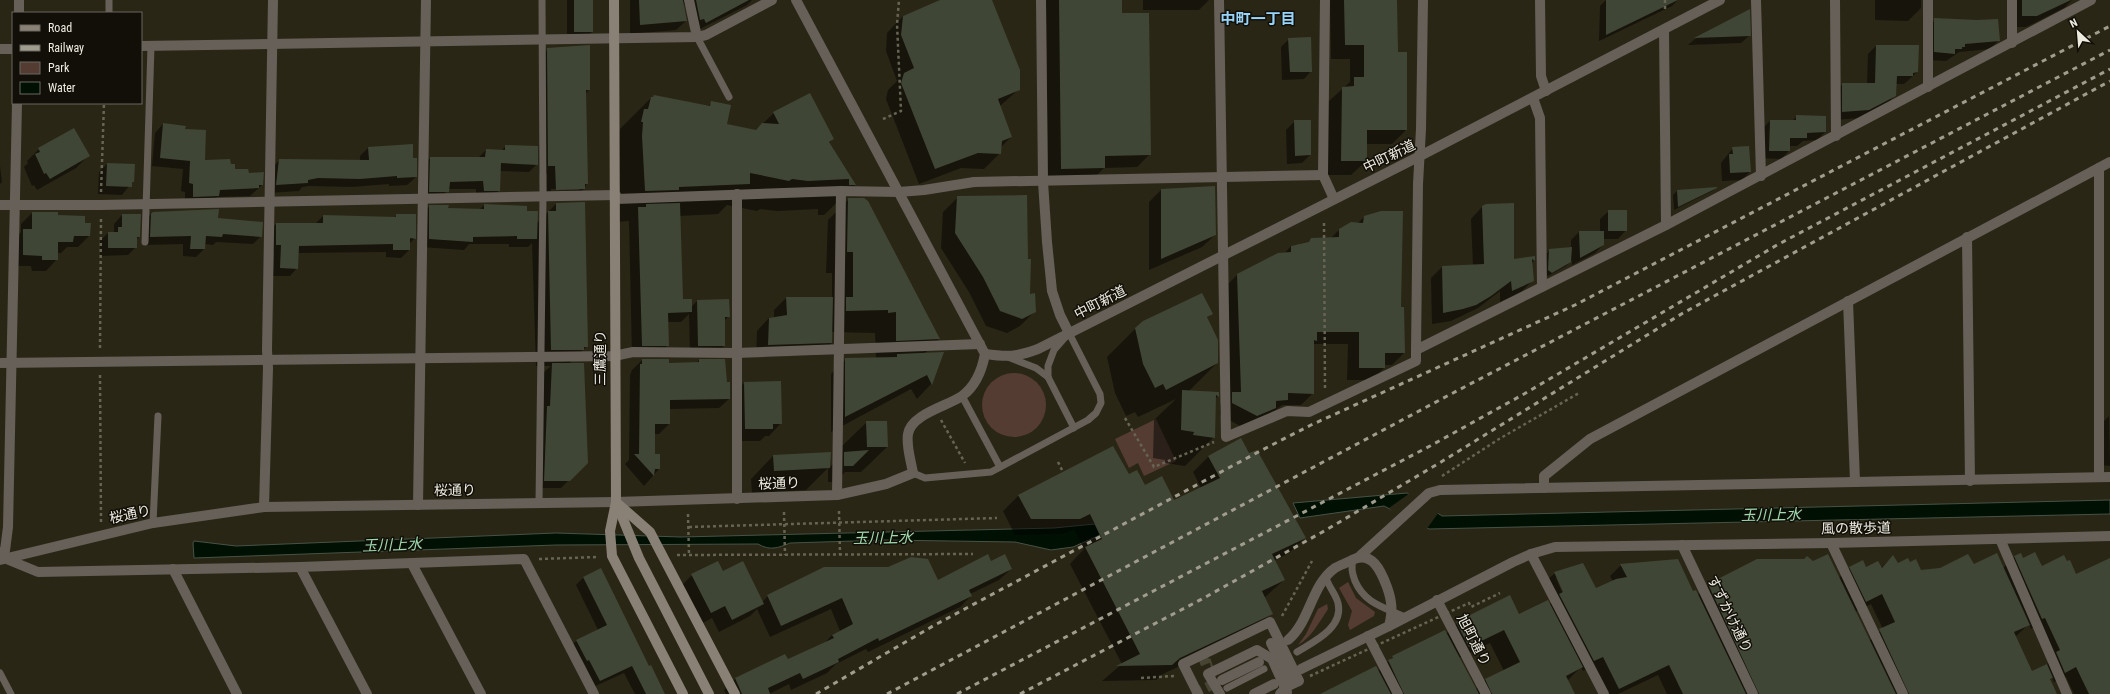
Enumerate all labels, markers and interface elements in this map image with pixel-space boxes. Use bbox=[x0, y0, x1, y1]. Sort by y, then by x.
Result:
district label: 中町一丁目 bbox=[1220, 10, 1296, 28]
legend bbox=[12, 12, 142, 104]
north arrow bbox=[2058, 12, 2098, 52]
text: N bbox=[2068, 16, 2080, 31]
text: Road bbox=[48, 21, 72, 35]
text: Railway bbox=[48, 41, 84, 55]
text: Park bbox=[48, 61, 70, 75]
text: Water bbox=[48, 81, 76, 95]
street label: 中町新道 bbox=[1360, 137, 1418, 175]
street label: 中町新道 bbox=[1071, 282, 1129, 322]
street label: 三鷹通り bbox=[592, 330, 608, 386]
street label: 桜通り bbox=[758, 474, 800, 492]
street label: 桜通り bbox=[434, 482, 476, 498]
street label: 桜通り bbox=[108, 502, 152, 526]
water label: 玉川上水 bbox=[1741, 505, 1803, 525]
street label: 風の散歩道 bbox=[1821, 519, 1891, 537]
water label: 玉川上水 bbox=[853, 528, 915, 548]
water label: 玉川上水 bbox=[362, 535, 424, 555]
street label: すずかけ通り bbox=[1704, 573, 1756, 655]
street label: 旭町通り bbox=[1454, 611, 1494, 669]

